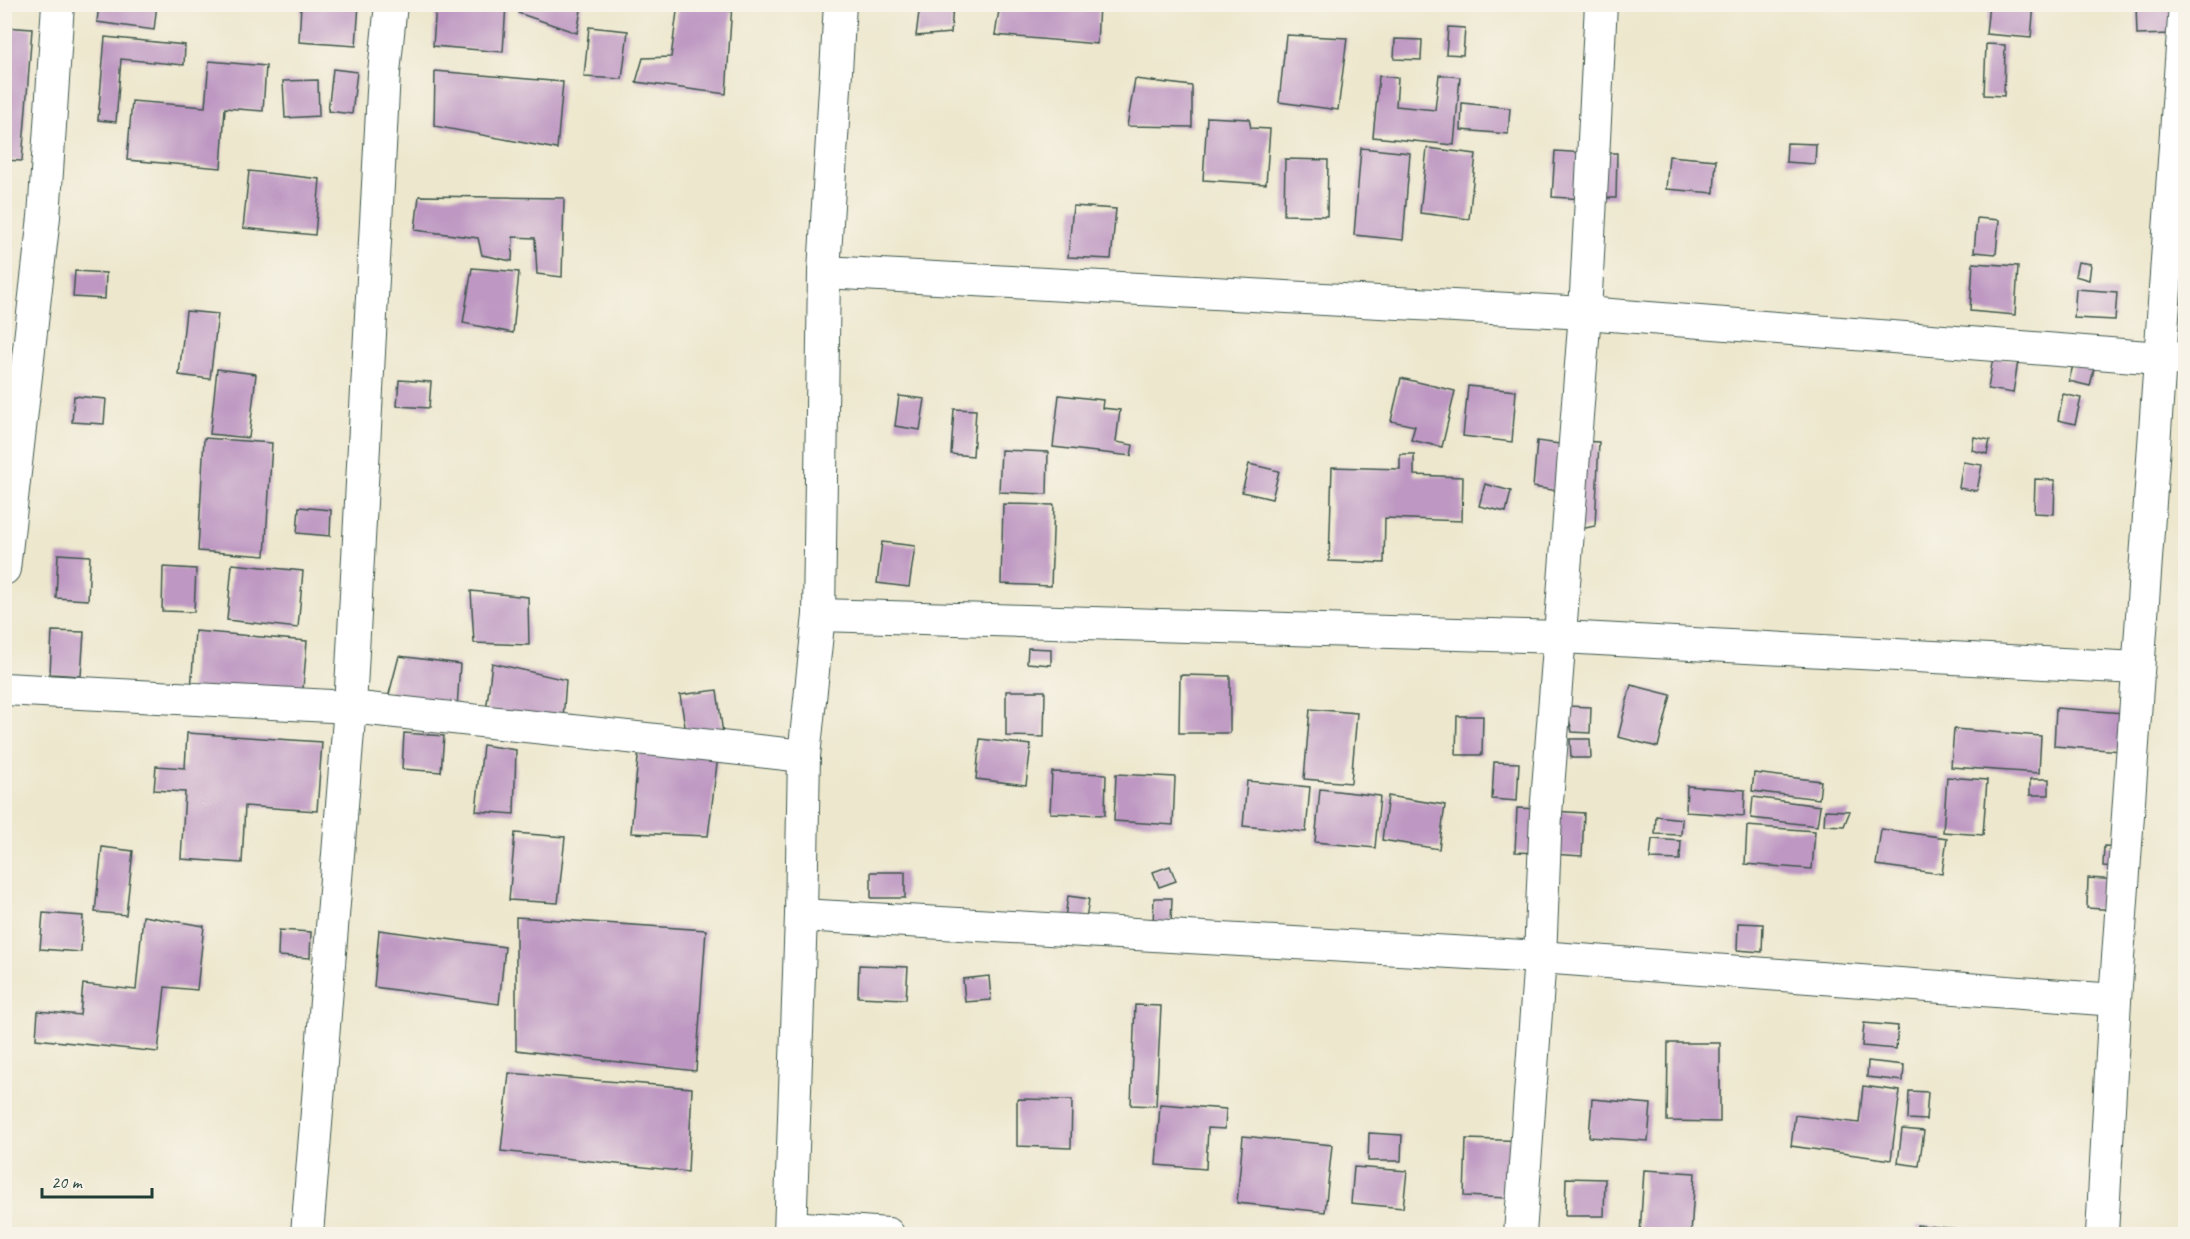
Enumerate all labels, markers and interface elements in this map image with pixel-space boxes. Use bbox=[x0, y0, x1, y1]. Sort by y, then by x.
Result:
scale bar bbox=[42, 1161, 152, 1199]
text: 20 m bbox=[51, 1171, 84, 1193]

